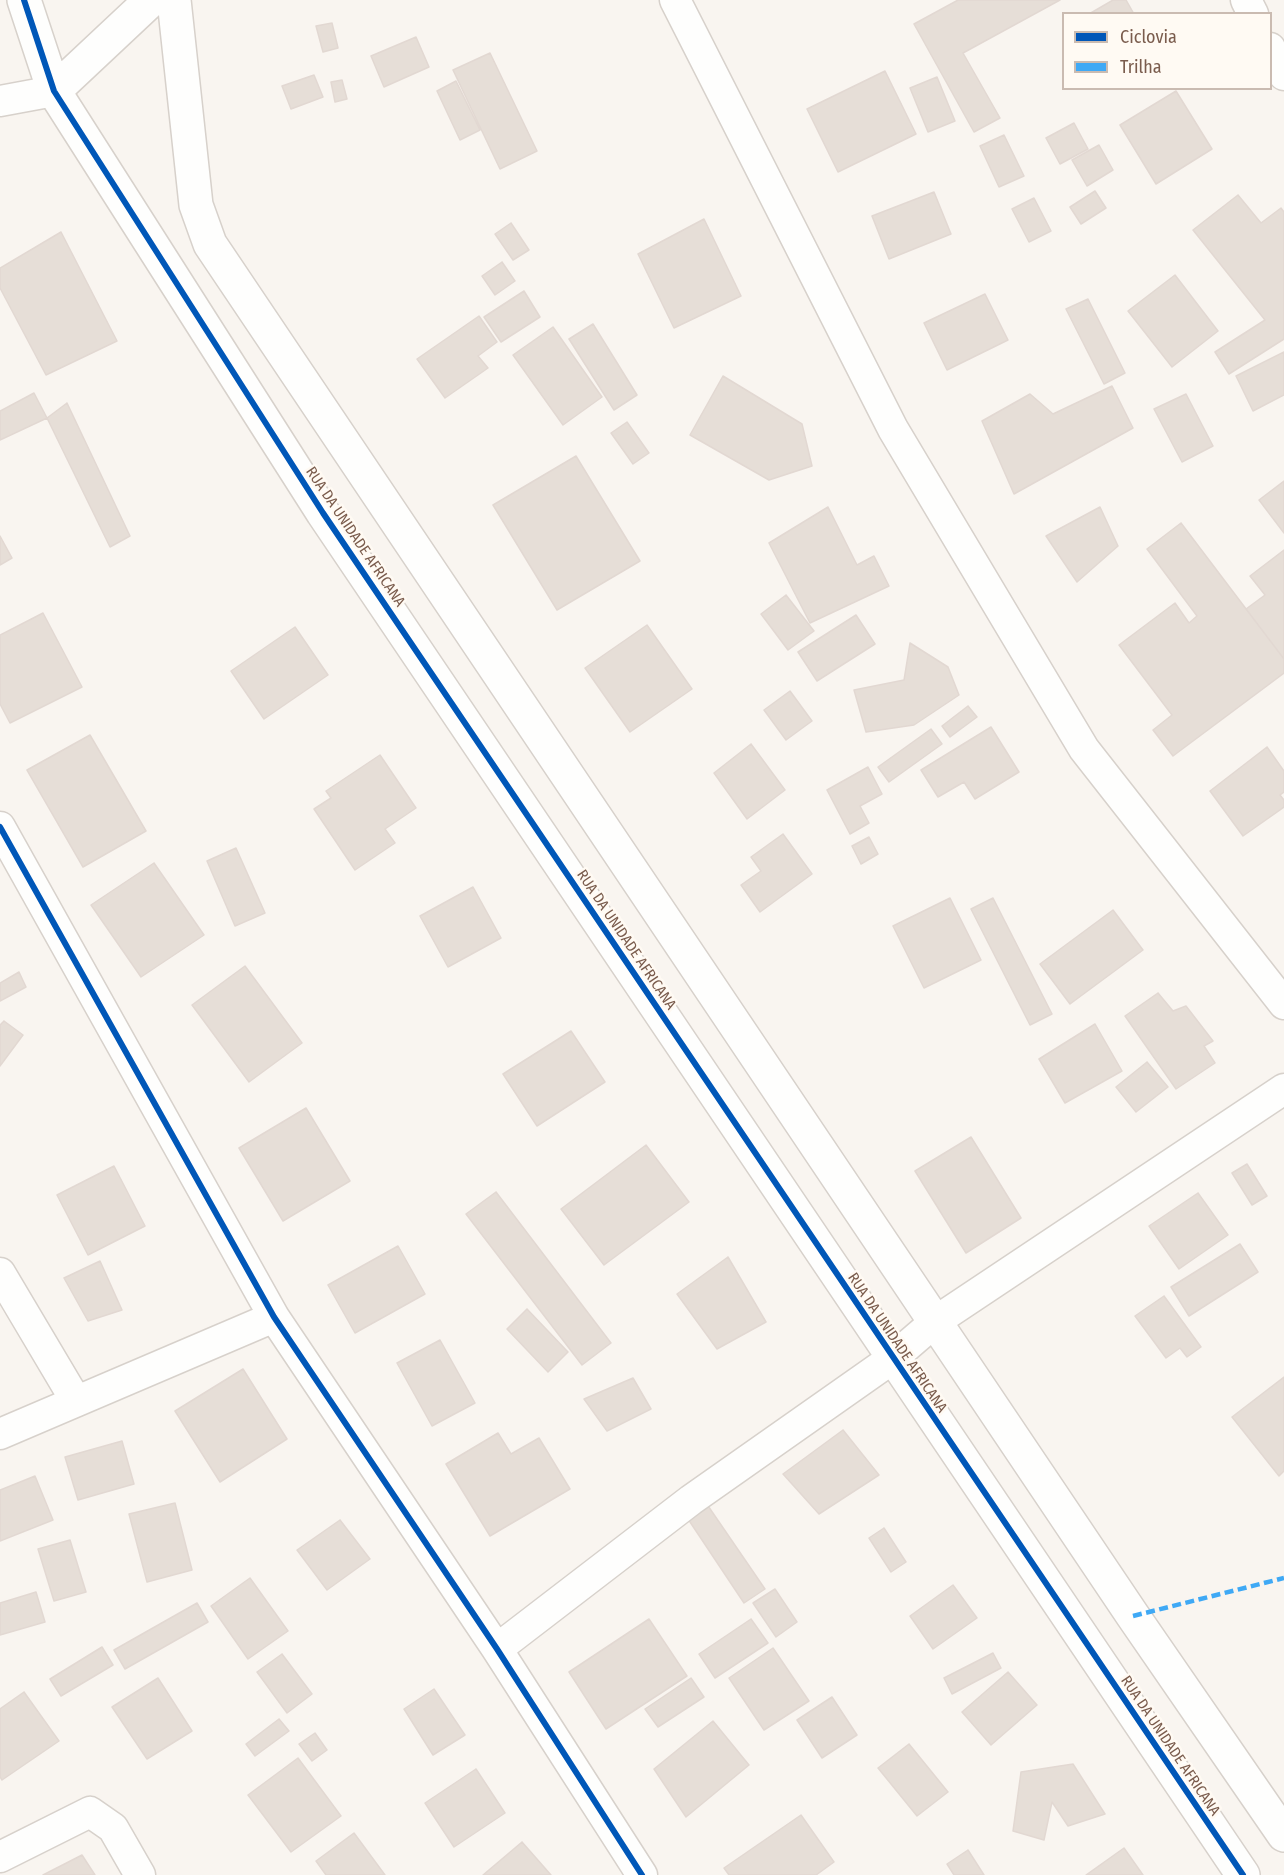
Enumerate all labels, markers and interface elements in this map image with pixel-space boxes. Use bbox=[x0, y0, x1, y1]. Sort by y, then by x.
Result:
legend bbox=[1062, 12, 1272, 90]
text: Ciclovia bbox=[1120, 26, 1177, 48]
text: Trilha bbox=[1120, 56, 1162, 78]
street label: RUA DA UNIDADE AFRICANA bbox=[301, 464, 409, 610]
street label: RUA DA UNIDADE AFRICANA bbox=[572, 867, 680, 1013]
street label: RUA DA UNIDADE AFRICANA bbox=[843, 1270, 951, 1416]
street label: RUA DA UNIDADE AFRICANA bbox=[1116, 1673, 1224, 1819]

